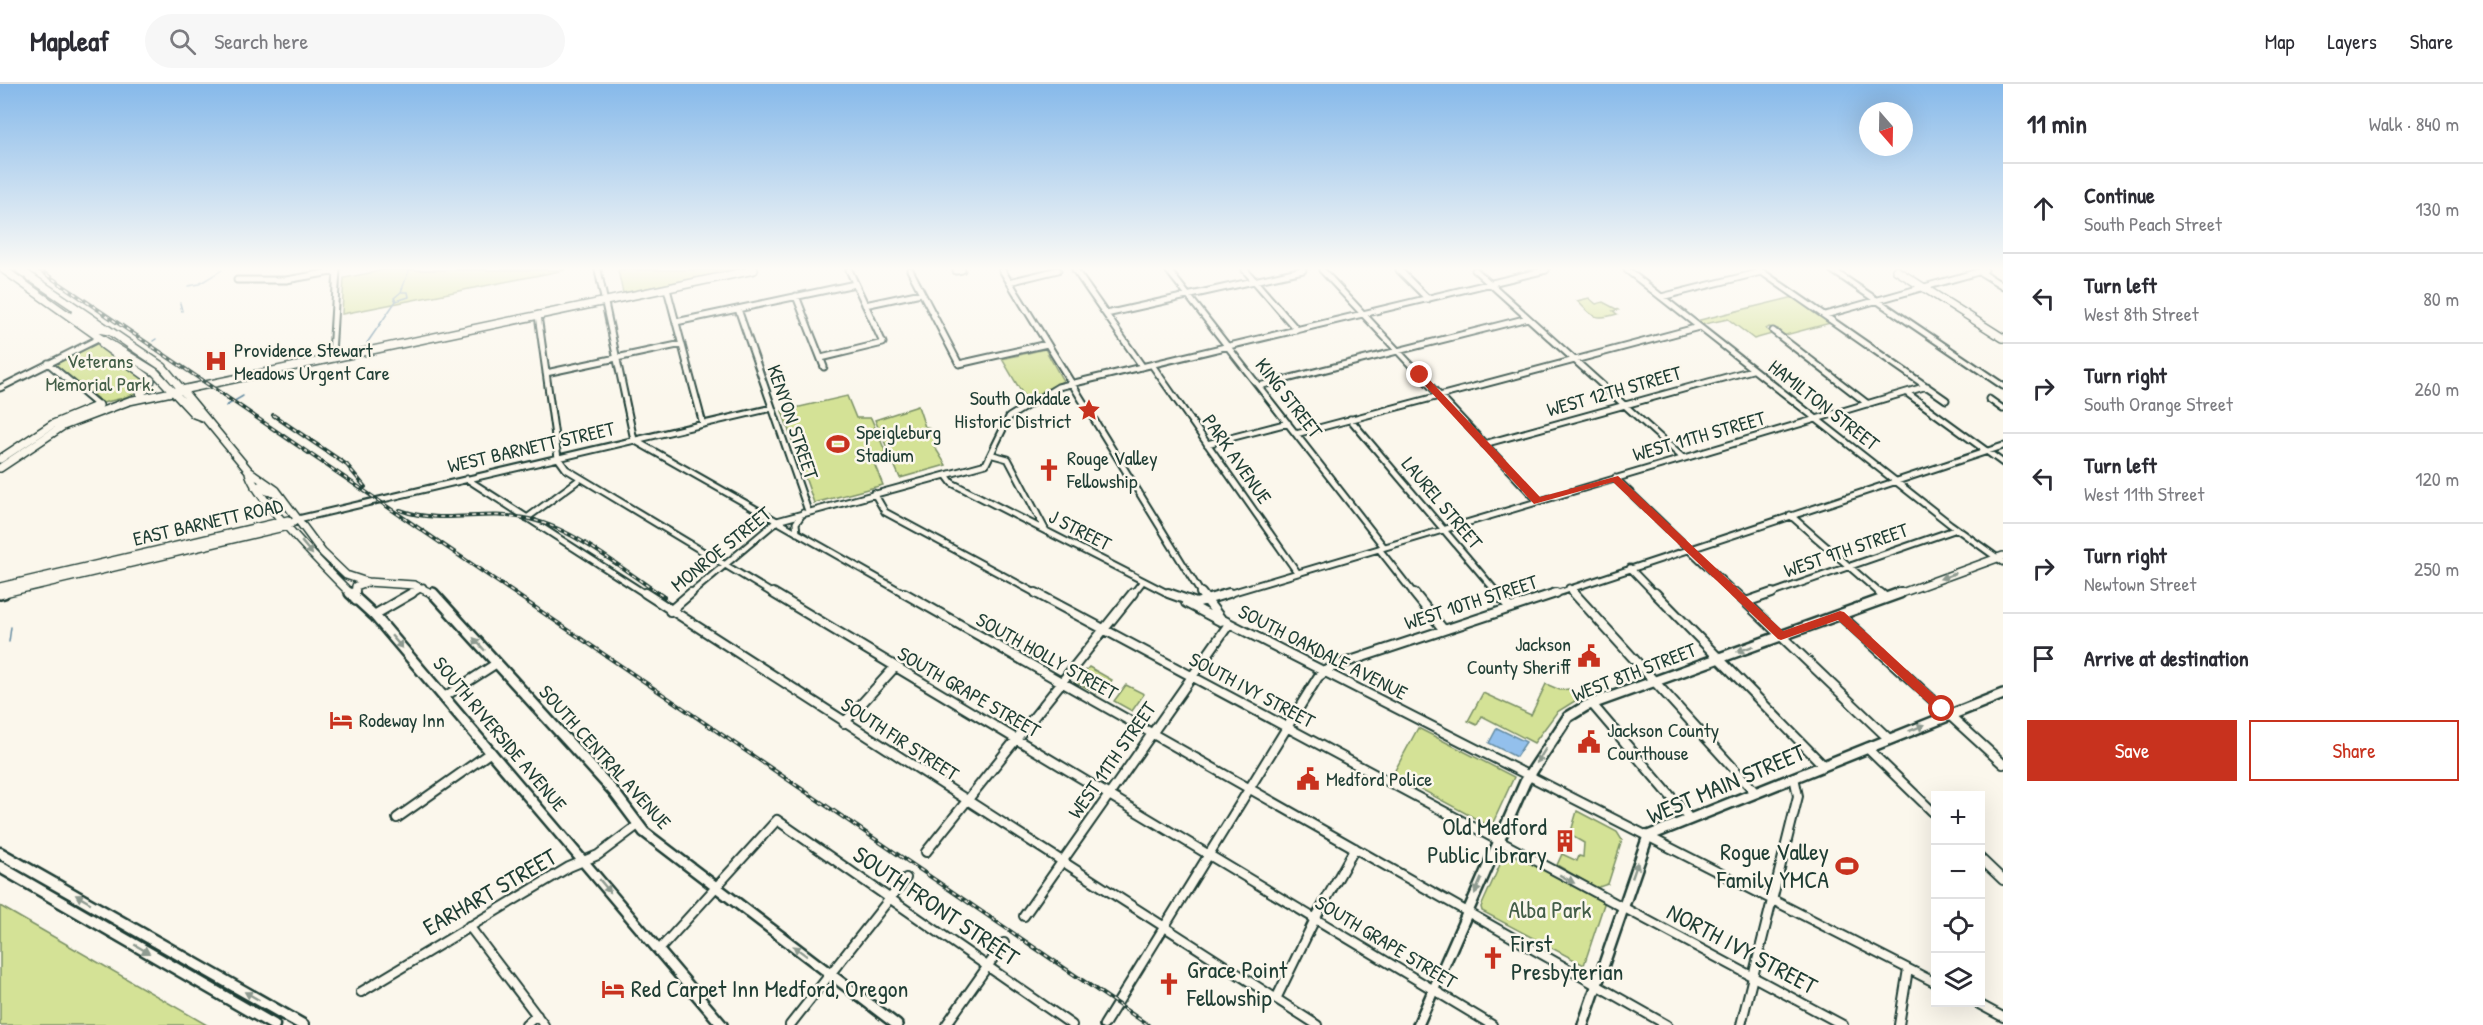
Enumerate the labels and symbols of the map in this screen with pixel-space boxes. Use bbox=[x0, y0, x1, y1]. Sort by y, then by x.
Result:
north arrow bbox=[1859, 102, 1913, 156]
place label: Providence Stewart Meadows Urgent Care bbox=[234, 336, 390, 386]
park label: Veterans Memorial Park. bbox=[45, 347, 155, 397]
hospital icon: Providence Stewart Meadows Urgent Care bbox=[203, 348, 229, 374]
street label: KING STREET bbox=[1250, 352, 1330, 444]
street label: HAMILTON STREET bbox=[1763, 353, 1886, 457]
street label: WEST 12TH STREET bbox=[1543, 358, 1685, 423]
street label: KENYON STREET bbox=[761, 361, 826, 483]
route end bbox=[1406, 361, 1432, 387]
place label: South Oakdale Historic District bbox=[955, 384, 1072, 434]
place icon: South Oakdale Historic District bbox=[1076, 397, 1102, 423]
street label: WEST 11TH STREET bbox=[1629, 404, 1769, 467]
street label: PARK AVENUE bbox=[1197, 408, 1278, 509]
street label: WEST BARNETT STREET bbox=[445, 414, 618, 479]
place label: Speigleburg Stadium bbox=[856, 418, 941, 468]
sports icon: Speigleburg Stadium bbox=[825, 431, 851, 457]
place label: Rouge Valley Fellowship bbox=[1066, 444, 1158, 494]
street label: LAUREL STREET bbox=[1396, 451, 1489, 555]
church icon: Rouge Valley Fellowship bbox=[1036, 457, 1062, 483]
street label: EAST BARNETT ROAD bbox=[130, 491, 286, 552]
street label: MONROE STREET bbox=[665, 499, 777, 597]
street label: J STREET bbox=[1044, 502, 1117, 557]
street label: WEST 9TH STREET bbox=[1780, 515, 1912, 583]
one-way arrow bbox=[300, 540, 313, 556]
street label: WEST 10TH STREET bbox=[1401, 567, 1541, 636]
one-way arrow bbox=[1939, 571, 1957, 581]
street label: SOUTH OAKDALE AVENUE bbox=[1234, 597, 1413, 706]
street label: SOUTH HOLLY STREET bbox=[972, 605, 1123, 706]
place label: Jackson County Sheriff bbox=[1467, 630, 1571, 680]
one-way arrow bbox=[390, 634, 403, 649]
street label: WEST 8TH STREET bbox=[1568, 635, 1700, 708]
one-way arrow bbox=[473, 637, 486, 652]
street label: SOUTH GRAPE STREET bbox=[893, 640, 1046, 744]
public building icon: Jackson County Sheriff bbox=[1576, 643, 1602, 669]
one-way arrow bbox=[1736, 644, 1754, 654]
street label: SOUTH IVY STREET bbox=[1185, 645, 1320, 734]
street label: SOUTH RIVERSIDE AVENUE bbox=[427, 650, 573, 817]
street label: SOUTH CENTRAL AVENUE bbox=[533, 679, 678, 835]
street label: SOUTH FIR STREET bbox=[836, 690, 965, 787]
street label: WEST 11TH STREET bbox=[1061, 695, 1162, 823]
route start bbox=[1928, 695, 1954, 721]
place label: Rodeway Inn bbox=[359, 706, 445, 733]
hotel icon: Rodeway Inn bbox=[328, 707, 354, 733]
place label: Jackson County Courthouse bbox=[1607, 716, 1719, 766]
one-way arrow bbox=[1908, 723, 1926, 733]
public building icon: Jackson County Courthouse bbox=[1576, 729, 1602, 755]
street label: WEST MAIN STREET bbox=[1642, 735, 1810, 831]
one-way arrow bbox=[1536, 748, 1547, 764]
place label: Medford Police bbox=[1326, 765, 1432, 792]
public building icon: Medford Police bbox=[1295, 766, 1321, 792]
place label: Old Medford Public Library bbox=[1427, 810, 1547, 870]
building icon: Old Medford Public Library bbox=[1552, 828, 1578, 854]
place label: Rogue Valley Family YMCA bbox=[1716, 835, 1829, 895]
street label: SOUTH FRONT STREET bbox=[847, 838, 1027, 973]
street label: EARHART STREET bbox=[417, 840, 563, 942]
sports icon: Rogue Valley Family YMCA bbox=[1834, 853, 1860, 879]
one-way arrow bbox=[1631, 861, 1641, 879]
one-way arrow bbox=[1558, 874, 1575, 884]
one-way arrow bbox=[1473, 877, 1482, 895]
one-way arrow bbox=[598, 878, 611, 893]
street label: SOUTH GRAPE STREET bbox=[1310, 889, 1463, 995]
park label: Alba Park bbox=[1508, 893, 1592, 925]
one-way arrow bbox=[75, 894, 91, 905]
street label: NORTH IVY STREET bbox=[1662, 895, 1824, 1002]
place label: First Presbyterian bbox=[1510, 927, 1623, 987]
one-way arrow bbox=[134, 943, 150, 954]
one-way arrow bbox=[792, 945, 808, 958]
church icon: First Presbyterian bbox=[1480, 945, 1506, 971]
place label: Grace Point Fellowship bbox=[1186, 953, 1288, 1013]
church icon: Grace Point Fellowship bbox=[1156, 971, 1182, 997]
place label: Red Carpet Inn Medford, Oregon bbox=[631, 972, 908, 1004]
hotel icon: Red Carpet Inn Medford, Oregon bbox=[600, 976, 626, 1002]
one-way arrow bbox=[243, 991, 260, 1001]

